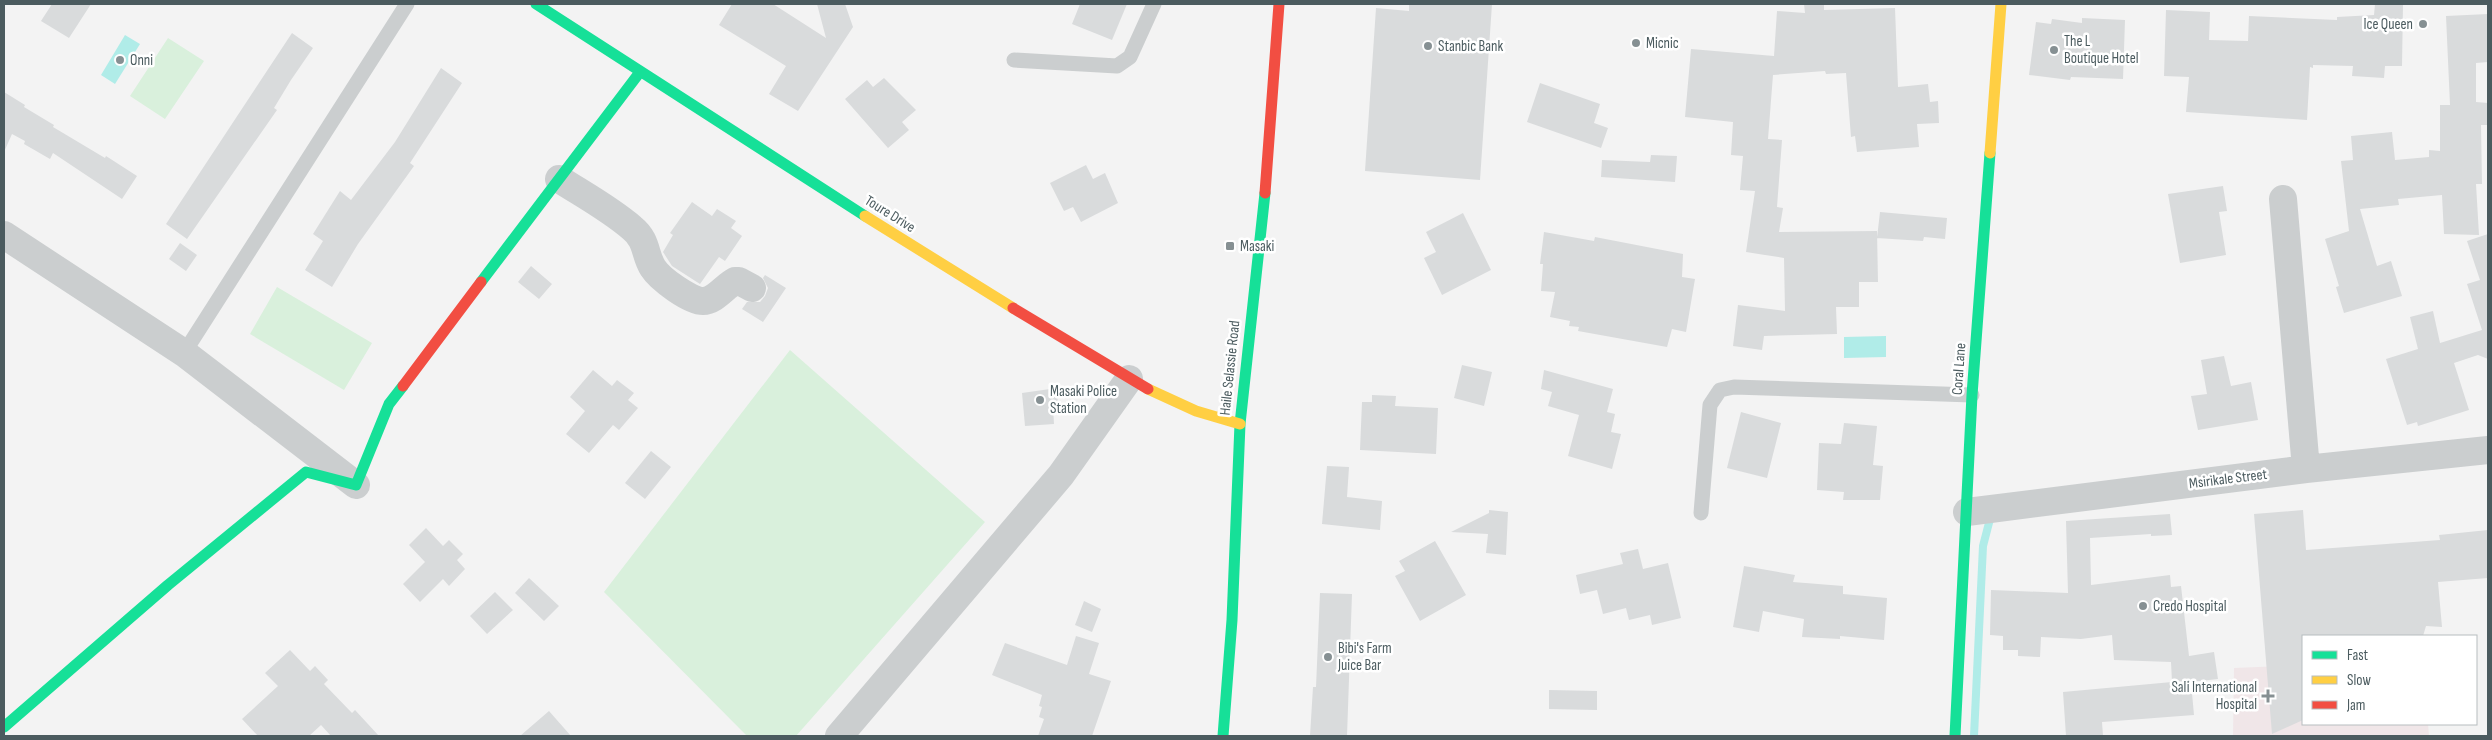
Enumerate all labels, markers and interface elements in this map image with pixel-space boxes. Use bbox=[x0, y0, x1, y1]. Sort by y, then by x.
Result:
place label: Ice Queen bbox=[2363, 15, 2413, 34]
marker: Ice Queen bbox=[2417, 18, 2429, 30]
place label: The L Boutique Hotel bbox=[2064, 32, 2139, 68]
place label: Micnic bbox=[1646, 34, 1679, 53]
place label: Stanbic Bank bbox=[1438, 37, 1503, 56]
marker: Micnic bbox=[1630, 37, 1642, 49]
marker: Stanbic Bank bbox=[1422, 40, 1434, 52]
marker: The L Boutique Hotel bbox=[2048, 44, 2060, 56]
place label: Onni bbox=[130, 51, 153, 70]
marker: Onni bbox=[114, 54, 126, 66]
street label: Toure Drive bbox=[861, 191, 919, 237]
place label: Masaki bbox=[1240, 237, 1275, 256]
marker: Masaki bbox=[1224, 240, 1236, 252]
street label: Haile Selassie Road bbox=[1216, 320, 1244, 416]
street label: Coral Lane bbox=[1948, 342, 1970, 396]
place label: Masaki Police Station bbox=[1050, 382, 1117, 418]
marker: Masaki Police Station bbox=[1034, 394, 1046, 406]
street label: Msirikale Street bbox=[2188, 465, 2269, 493]
place label: Credo Hospital bbox=[2153, 597, 2226, 616]
marker: Credo Hospital bbox=[2137, 600, 2149, 612]
legend bbox=[2302, 635, 2477, 725]
place label: Bibi's Farm Juice Bar bbox=[1337, 639, 1392, 675]
text: Fast bbox=[2347, 646, 2369, 665]
marker: Bibi's Farm Juice Bar bbox=[1322, 651, 1334, 663]
text: Slow bbox=[2347, 671, 2371, 690]
place label: Sali International Hospital bbox=[2171, 678, 2257, 714]
marker: Sali International Hospital bbox=[2261, 689, 2275, 703]
text: Jam bbox=[2346, 696, 2365, 715]

